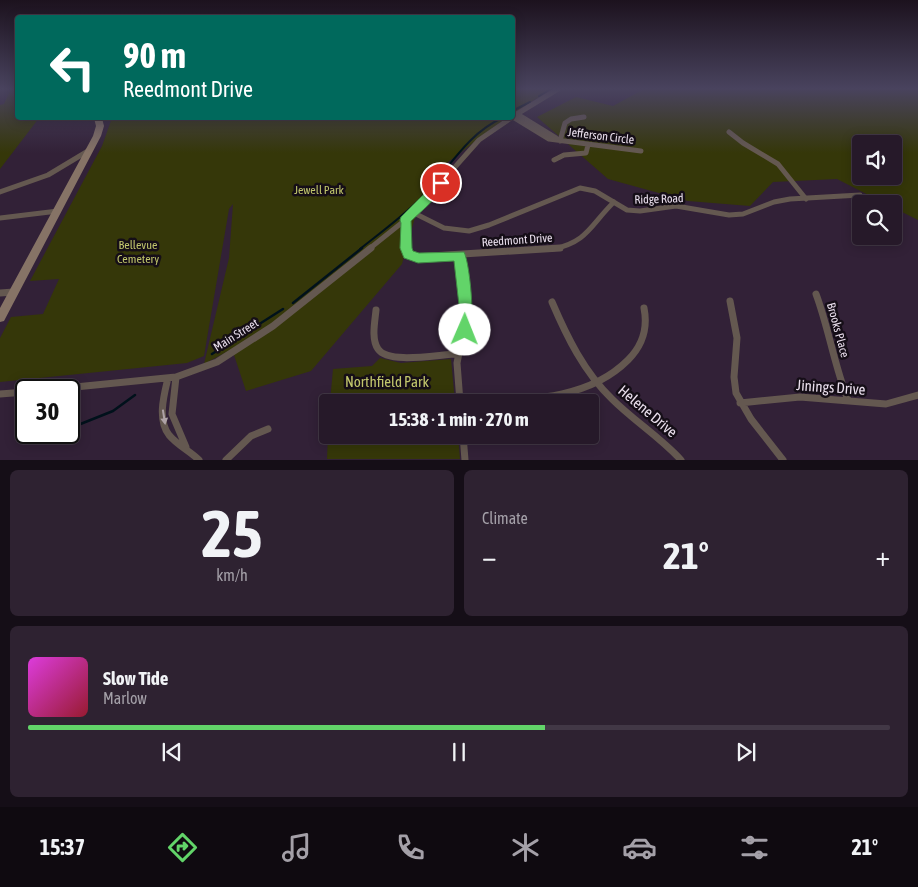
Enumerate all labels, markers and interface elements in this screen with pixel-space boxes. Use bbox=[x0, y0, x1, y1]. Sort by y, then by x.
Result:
icon: left bbox=[40, 35, 105, 100]
text: 90 m bbox=[123, 35, 186, 75]
text: Reedmont Drive bbox=[123, 76, 253, 102]
street label: Jefferson Circle bbox=[567, 125, 635, 147]
map controls bbox=[852, 135, 902, 245]
button: sound bbox=[852, 135, 902, 185]
pin bbox=[420, 162, 462, 204]
icon: arrive bbox=[427, 169, 455, 197]
park label: Jewell Park bbox=[294, 183, 345, 197]
street label: Ridge Road bbox=[634, 191, 684, 207]
button: search bbox=[852, 195, 902, 245]
street label: Reedmont Drive bbox=[481, 231, 553, 249]
park label: Bellevue Cemetery bbox=[117, 238, 159, 266]
street label: Brooks Place bbox=[824, 301, 852, 359]
position arrow bbox=[438, 303, 490, 355]
street label: Main Street bbox=[211, 315, 261, 354]
park label: Northfield Park bbox=[345, 373, 430, 390]
street label: Jinings Drive bbox=[796, 376, 866, 398]
speed limit sign: 30 bbox=[15, 379, 80, 444]
street label: Helene Drive bbox=[615, 382, 681, 441]
text: 15:38 · 1 min · 270 m bbox=[389, 408, 529, 430]
one-way arrow bbox=[160, 410, 168, 426]
text: 25 bbox=[201, 496, 263, 571]
text: Climate bbox=[482, 509, 528, 527]
text: 21° bbox=[663, 534, 709, 577]
text: − bbox=[482, 540, 497, 572]
text: + bbox=[875, 540, 890, 572]
text: km/h bbox=[216, 566, 248, 584]
text: Slow Tide bbox=[103, 667, 168, 689]
text: Marlow bbox=[103, 689, 147, 707]
icon: previous bbox=[158, 738, 186, 766]
icon: pause bbox=[445, 738, 473, 766]
icon: next bbox=[732, 738, 760, 766]
icon: directions bbox=[165, 830, 200, 865]
icon: music bbox=[279, 830, 314, 865]
icon: phone bbox=[393, 830, 428, 865]
icon: climate bbox=[508, 830, 543, 865]
icon: car bbox=[622, 830, 657, 865]
icon: filters bbox=[737, 830, 772, 865]
text: 15:37 bbox=[40, 834, 85, 860]
text: 21° bbox=[851, 834, 878, 860]

